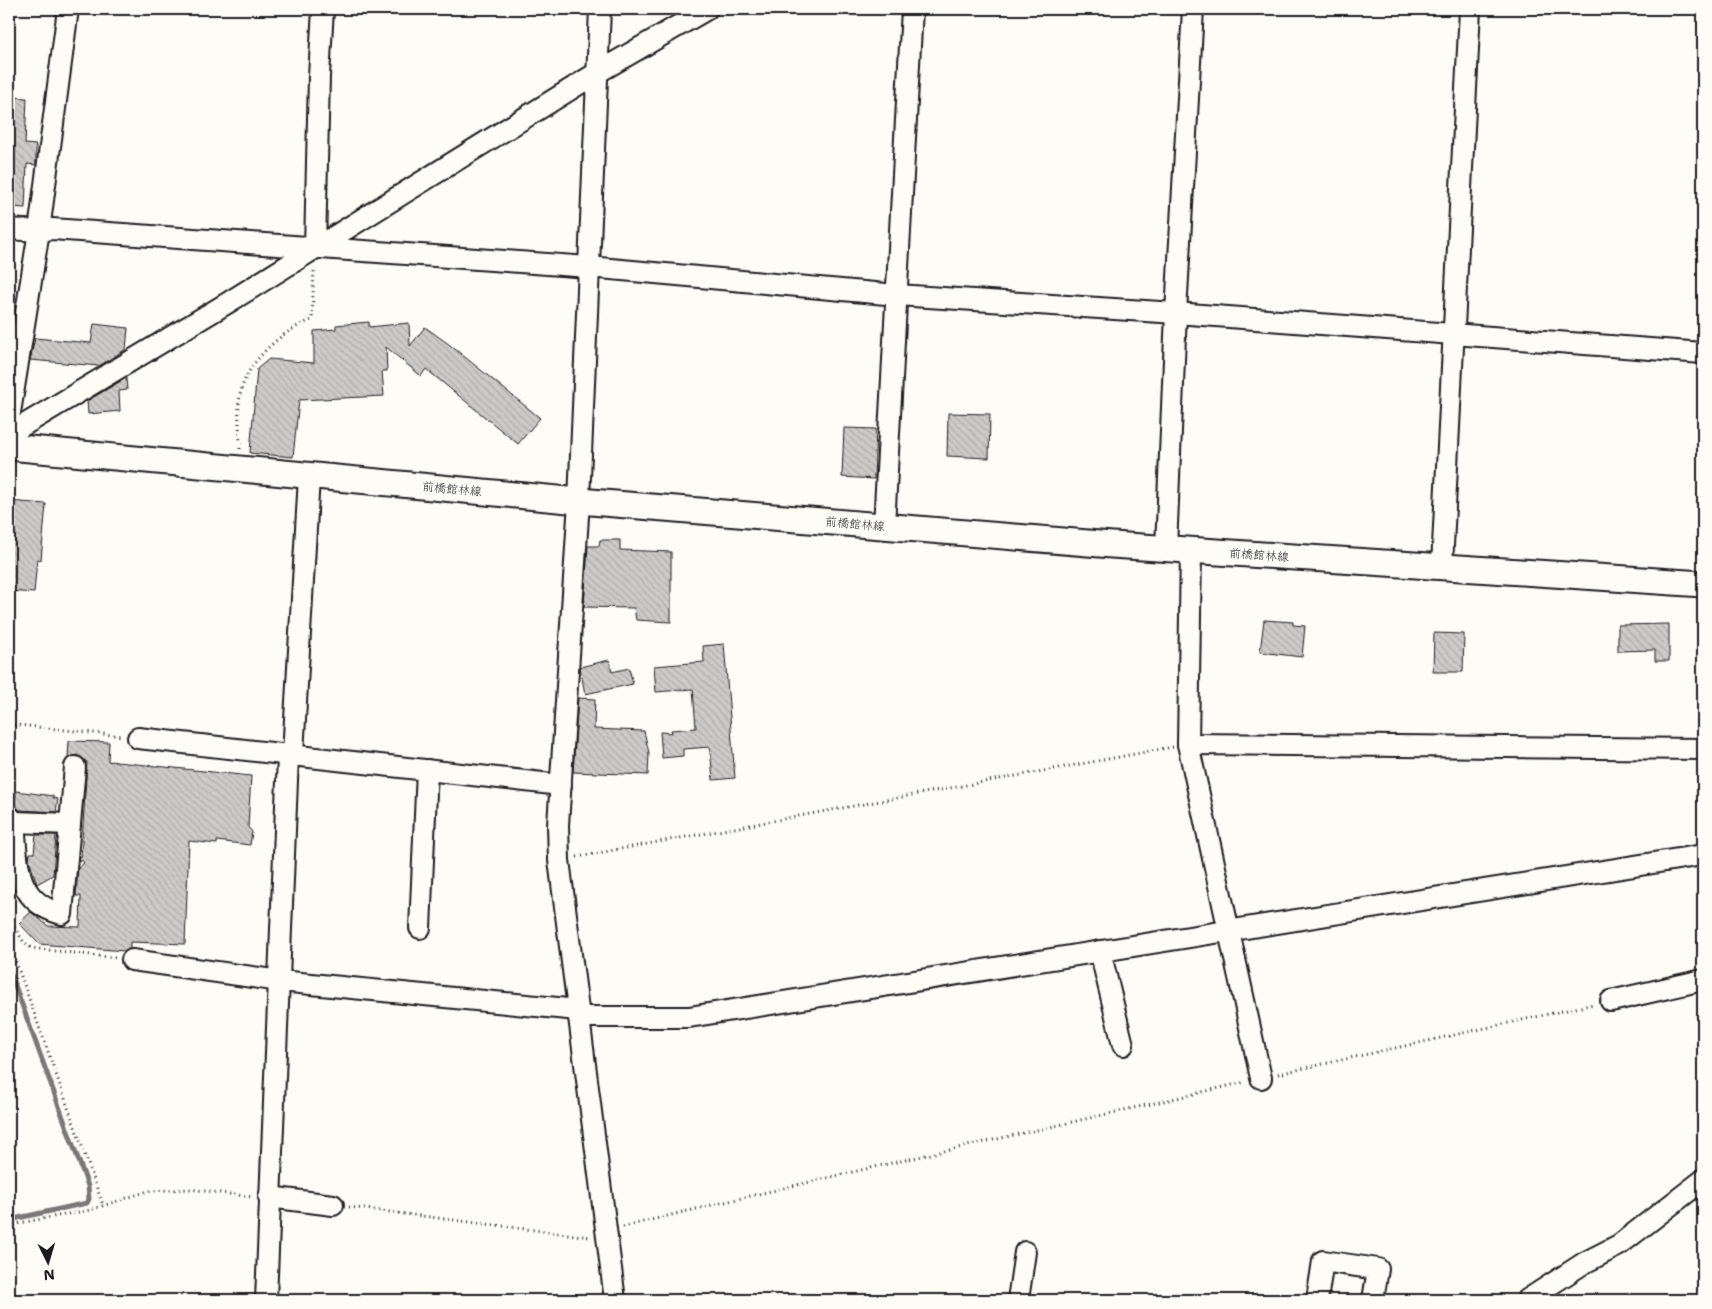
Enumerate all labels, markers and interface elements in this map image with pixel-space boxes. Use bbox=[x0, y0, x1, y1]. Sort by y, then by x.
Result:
street label: 前橋館林線 bbox=[421, 478, 483, 500]
street label: 前橋館林線 bbox=[824, 513, 886, 535]
street label: 前橋館林線 bbox=[1229, 545, 1289, 565]
north arrow bbox=[22, 1236, 72, 1286]
text: N bbox=[43, 1266, 55, 1284]

